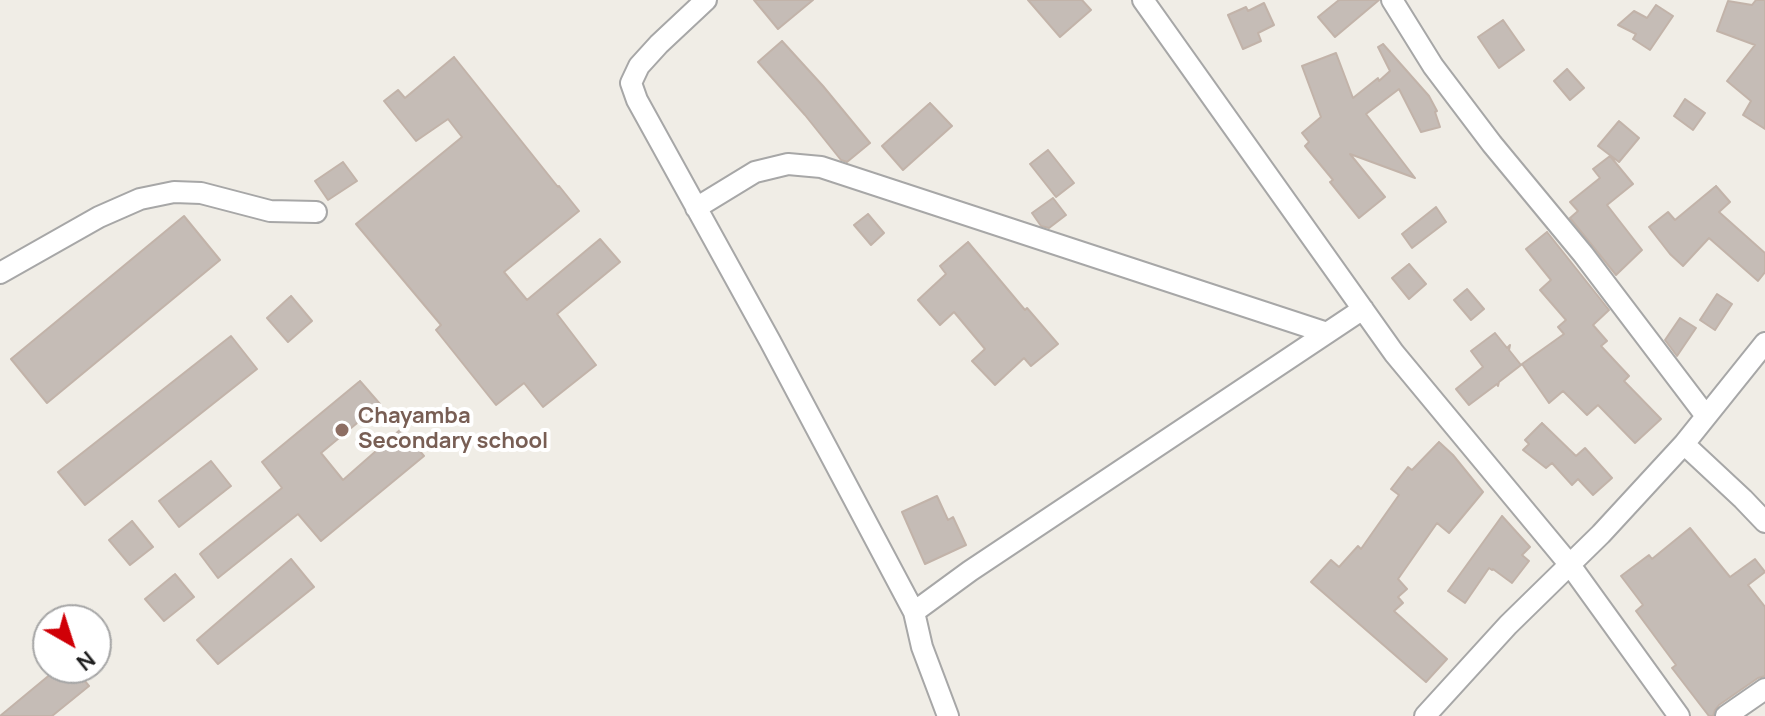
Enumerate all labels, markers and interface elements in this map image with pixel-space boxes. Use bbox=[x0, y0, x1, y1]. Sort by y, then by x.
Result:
place label: Chayamba Secondary school bbox=[358, 404, 548, 456]
marker: Chayamba Secondary school bbox=[333, 421, 351, 439]
north arrow bbox=[32, 604, 112, 684]
text: N bbox=[70, 644, 101, 678]

